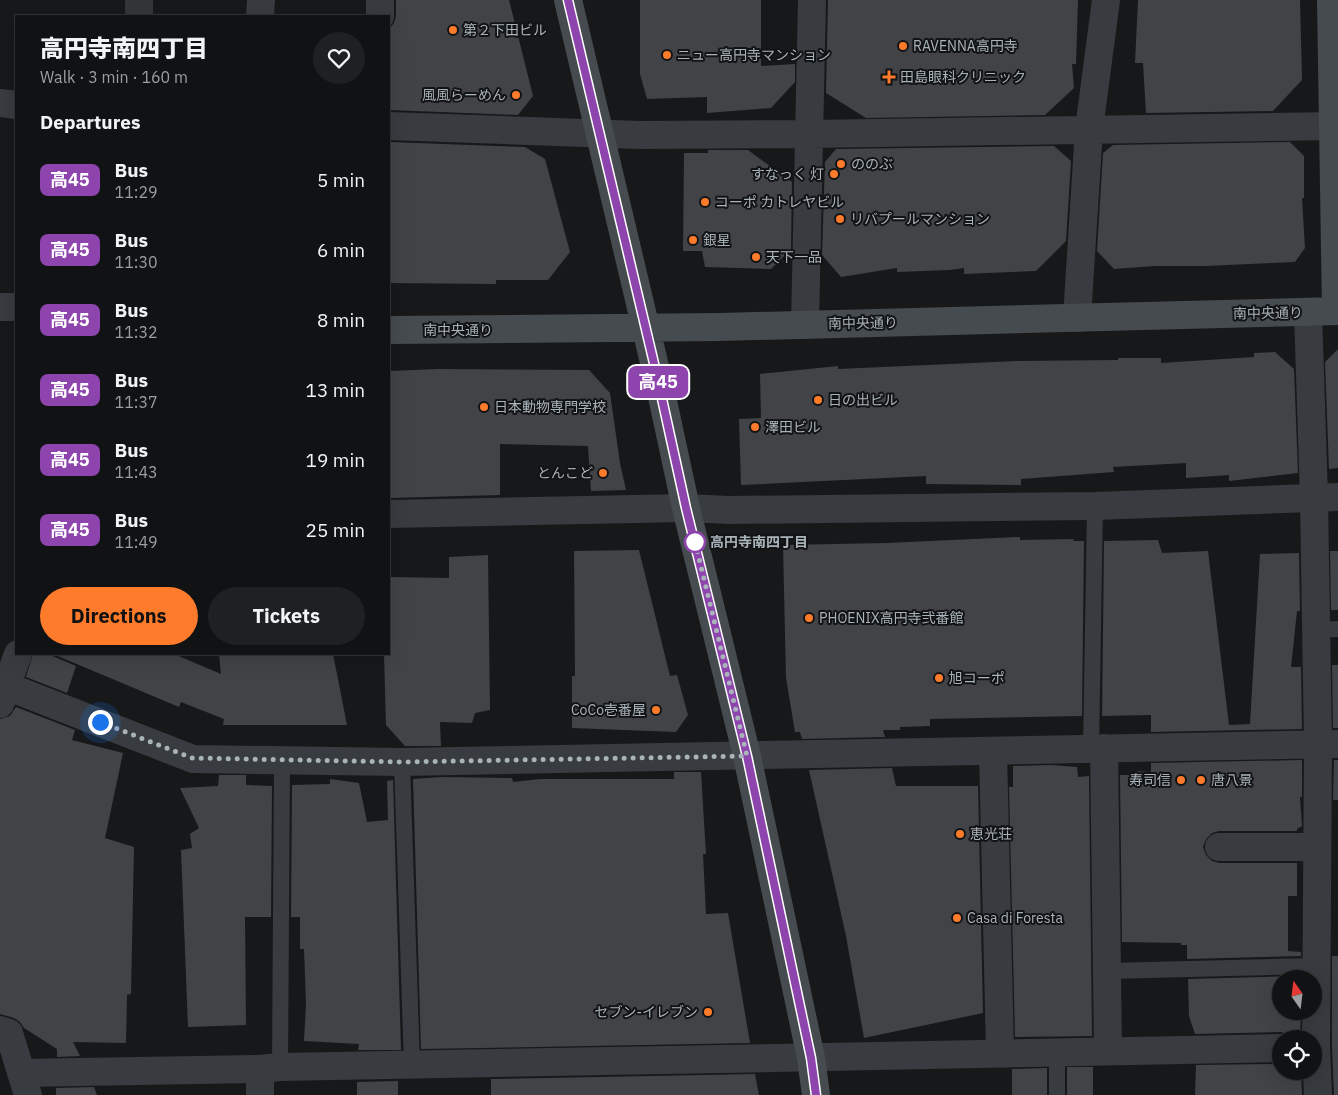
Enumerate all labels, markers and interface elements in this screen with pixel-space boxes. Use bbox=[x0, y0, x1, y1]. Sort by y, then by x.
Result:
place label: 第２下田ビル bbox=[463, 21, 547, 39]
marker: 第２下田ビル bbox=[447, 24, 459, 36]
text: 高円寺南四丁目 bbox=[40, 32, 208, 64]
button: heart bbox=[313, 32, 365, 84]
place label: RAVENNA高円寺 bbox=[913, 37, 1018, 55]
marker: RAVENNA高円寺 bbox=[897, 40, 909, 52]
place label: ニュー高円寺マンション bbox=[677, 46, 831, 64]
marker: ニュー高円寺マンション bbox=[661, 49, 673, 61]
text: Walk · 3 min · 160 m bbox=[40, 67, 188, 87]
place label: 田島眼科クリニック bbox=[900, 68, 1026, 86]
marker: 田島眼科クリニック bbox=[882, 70, 896, 84]
place label: 風風らーめん bbox=[422, 86, 506, 104]
marker: 風風らーめん bbox=[510, 89, 522, 101]
text: Departures bbox=[40, 110, 140, 134]
place label: ののぶ bbox=[851, 155, 893, 173]
text: Bus bbox=[115, 158, 148, 182]
marker: ののぶ bbox=[835, 158, 847, 170]
place label: すなっく 灯 bbox=[751, 165, 824, 183]
text: 高45 bbox=[50, 168, 90, 191]
text: 5 min bbox=[317, 168, 365, 192]
marker: すなっく 灯 bbox=[828, 168, 840, 180]
text: 11:29 bbox=[115, 182, 158, 202]
place label: コーポ カトレヤビル bbox=[715, 193, 844, 211]
marker: コーポ カトレヤビル bbox=[699, 196, 711, 208]
place label: リバプールマンション bbox=[850, 210, 990, 228]
marker: リバプールマンション bbox=[834, 213, 846, 225]
text: Bus bbox=[115, 228, 148, 252]
place label: 銀星 bbox=[703, 231, 731, 249]
marker: 銀星 bbox=[687, 234, 699, 246]
text: 高45 bbox=[50, 238, 90, 261]
text: 6 min bbox=[317, 238, 365, 262]
place label: 天下一品 bbox=[766, 248, 822, 266]
marker: 天下一品 bbox=[750, 251, 762, 263]
text: 11:30 bbox=[115, 252, 158, 272]
text: Bus bbox=[115, 298, 148, 322]
street label: 南中央通り bbox=[1233, 303, 1303, 323]
text: 高45 bbox=[50, 308, 90, 331]
text: 8 min bbox=[317, 308, 365, 332]
street label: 南中央通り bbox=[828, 313, 898, 333]
street label: 南中央通り bbox=[423, 321, 493, 339]
text: 11:32 bbox=[115, 322, 158, 342]
line badge: 高45 bbox=[629, 366, 687, 398]
text: Bus bbox=[115, 368, 148, 392]
text: 高45 bbox=[638, 370, 678, 393]
text: 高45 bbox=[50, 378, 90, 401]
text: 13 min bbox=[306, 378, 365, 402]
place label: 日の出ビル bbox=[828, 391, 898, 409]
text: 11:37 bbox=[115, 392, 158, 412]
marker: 日の出ビル bbox=[812, 394, 824, 406]
place label: 日本動物専門学校 bbox=[494, 398, 606, 416]
marker: 日本動物専門学校 bbox=[478, 401, 490, 413]
place label: 澤田ビル bbox=[765, 418, 821, 436]
marker: 澤田ビル bbox=[749, 421, 761, 433]
text: Bus bbox=[115, 438, 148, 462]
text: 高45 bbox=[50, 448, 90, 471]
text: 19 min bbox=[306, 448, 365, 472]
text: 11:43 bbox=[115, 462, 158, 482]
place label: とんこど bbox=[537, 464, 593, 482]
marker: とんこど bbox=[597, 467, 609, 479]
text: Bus bbox=[115, 508, 148, 532]
text: 高45 bbox=[50, 518, 90, 541]
text: 25 min bbox=[306, 518, 365, 542]
marker: 高円寺南四丁目 bbox=[684, 531, 706, 553]
text: 11:49 bbox=[115, 532, 158, 552]
place label: 高円寺南四丁目 bbox=[710, 533, 808, 551]
button: Directions bbox=[40, 587, 198, 645]
button: Tickets bbox=[208, 587, 365, 645]
place label: PHOENIX高円寺弐番館 bbox=[819, 609, 964, 627]
marker: PHOENIX高円寺弐番館 bbox=[803, 612, 815, 624]
place label: 旭コーポ bbox=[949, 669, 1005, 687]
marker: 旭コーポ bbox=[933, 672, 945, 684]
place label: CoCo壱番屋 bbox=[571, 701, 646, 719]
marker: CoCo壱番屋 bbox=[650, 704, 662, 716]
your location bbox=[88, 710, 113, 735]
place label: 寿司信 bbox=[1129, 771, 1171, 789]
place label: 唐八景 bbox=[1211, 771, 1253, 789]
marker: 寿司信 bbox=[1175, 774, 1187, 786]
marker: 唐八景 bbox=[1195, 774, 1207, 786]
place label: 恵光荘 bbox=[970, 825, 1012, 843]
marker: 恵光荘 bbox=[954, 828, 966, 840]
place label: Casa di Foresta bbox=[967, 909, 1063, 927]
marker: Casa di Foresta bbox=[951, 912, 963, 924]
north arrow bbox=[1272, 970, 1322, 1020]
map controls bbox=[1272, 970, 1322, 1080]
place label: セブン-イレブン bbox=[594, 1003, 698, 1021]
marker: セブン-イレブン bbox=[702, 1006, 714, 1018]
button: locate bbox=[1272, 1030, 1322, 1080]

